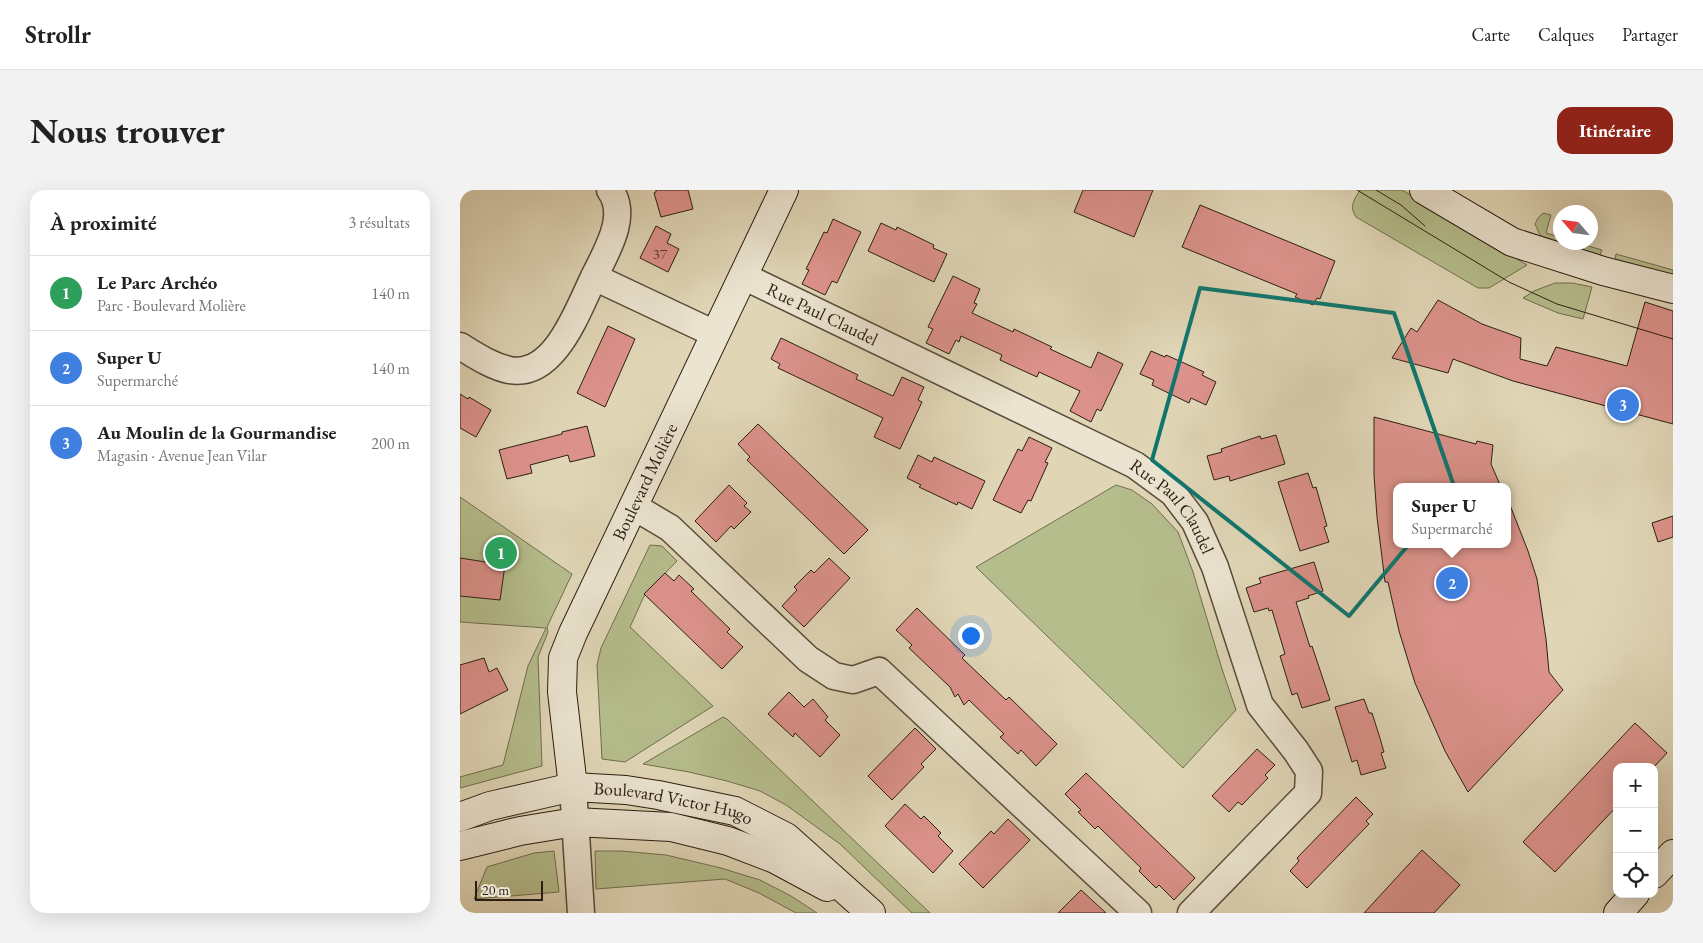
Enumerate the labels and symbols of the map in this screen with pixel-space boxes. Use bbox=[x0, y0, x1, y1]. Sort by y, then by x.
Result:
north arrow bbox=[1553, 205, 1598, 250]
house number: 37 bbox=[653, 244, 668, 263]
street label: Rue Paul Claudel bbox=[763, 277, 882, 350]
pin: 3 bbox=[1607, 386, 1639, 424]
street label: Boulevard Molière bbox=[607, 419, 682, 544]
street label: Rue Paul Claudel bbox=[1126, 453, 1220, 557]
pin: 1 bbox=[485, 534, 517, 572]
pin: 2 bbox=[1436, 564, 1468, 602]
your location bbox=[958, 623, 984, 649]
street label: Boulevard Victor Hugo bbox=[593, 776, 757, 829]
scale bar bbox=[475, 878, 542, 901]

